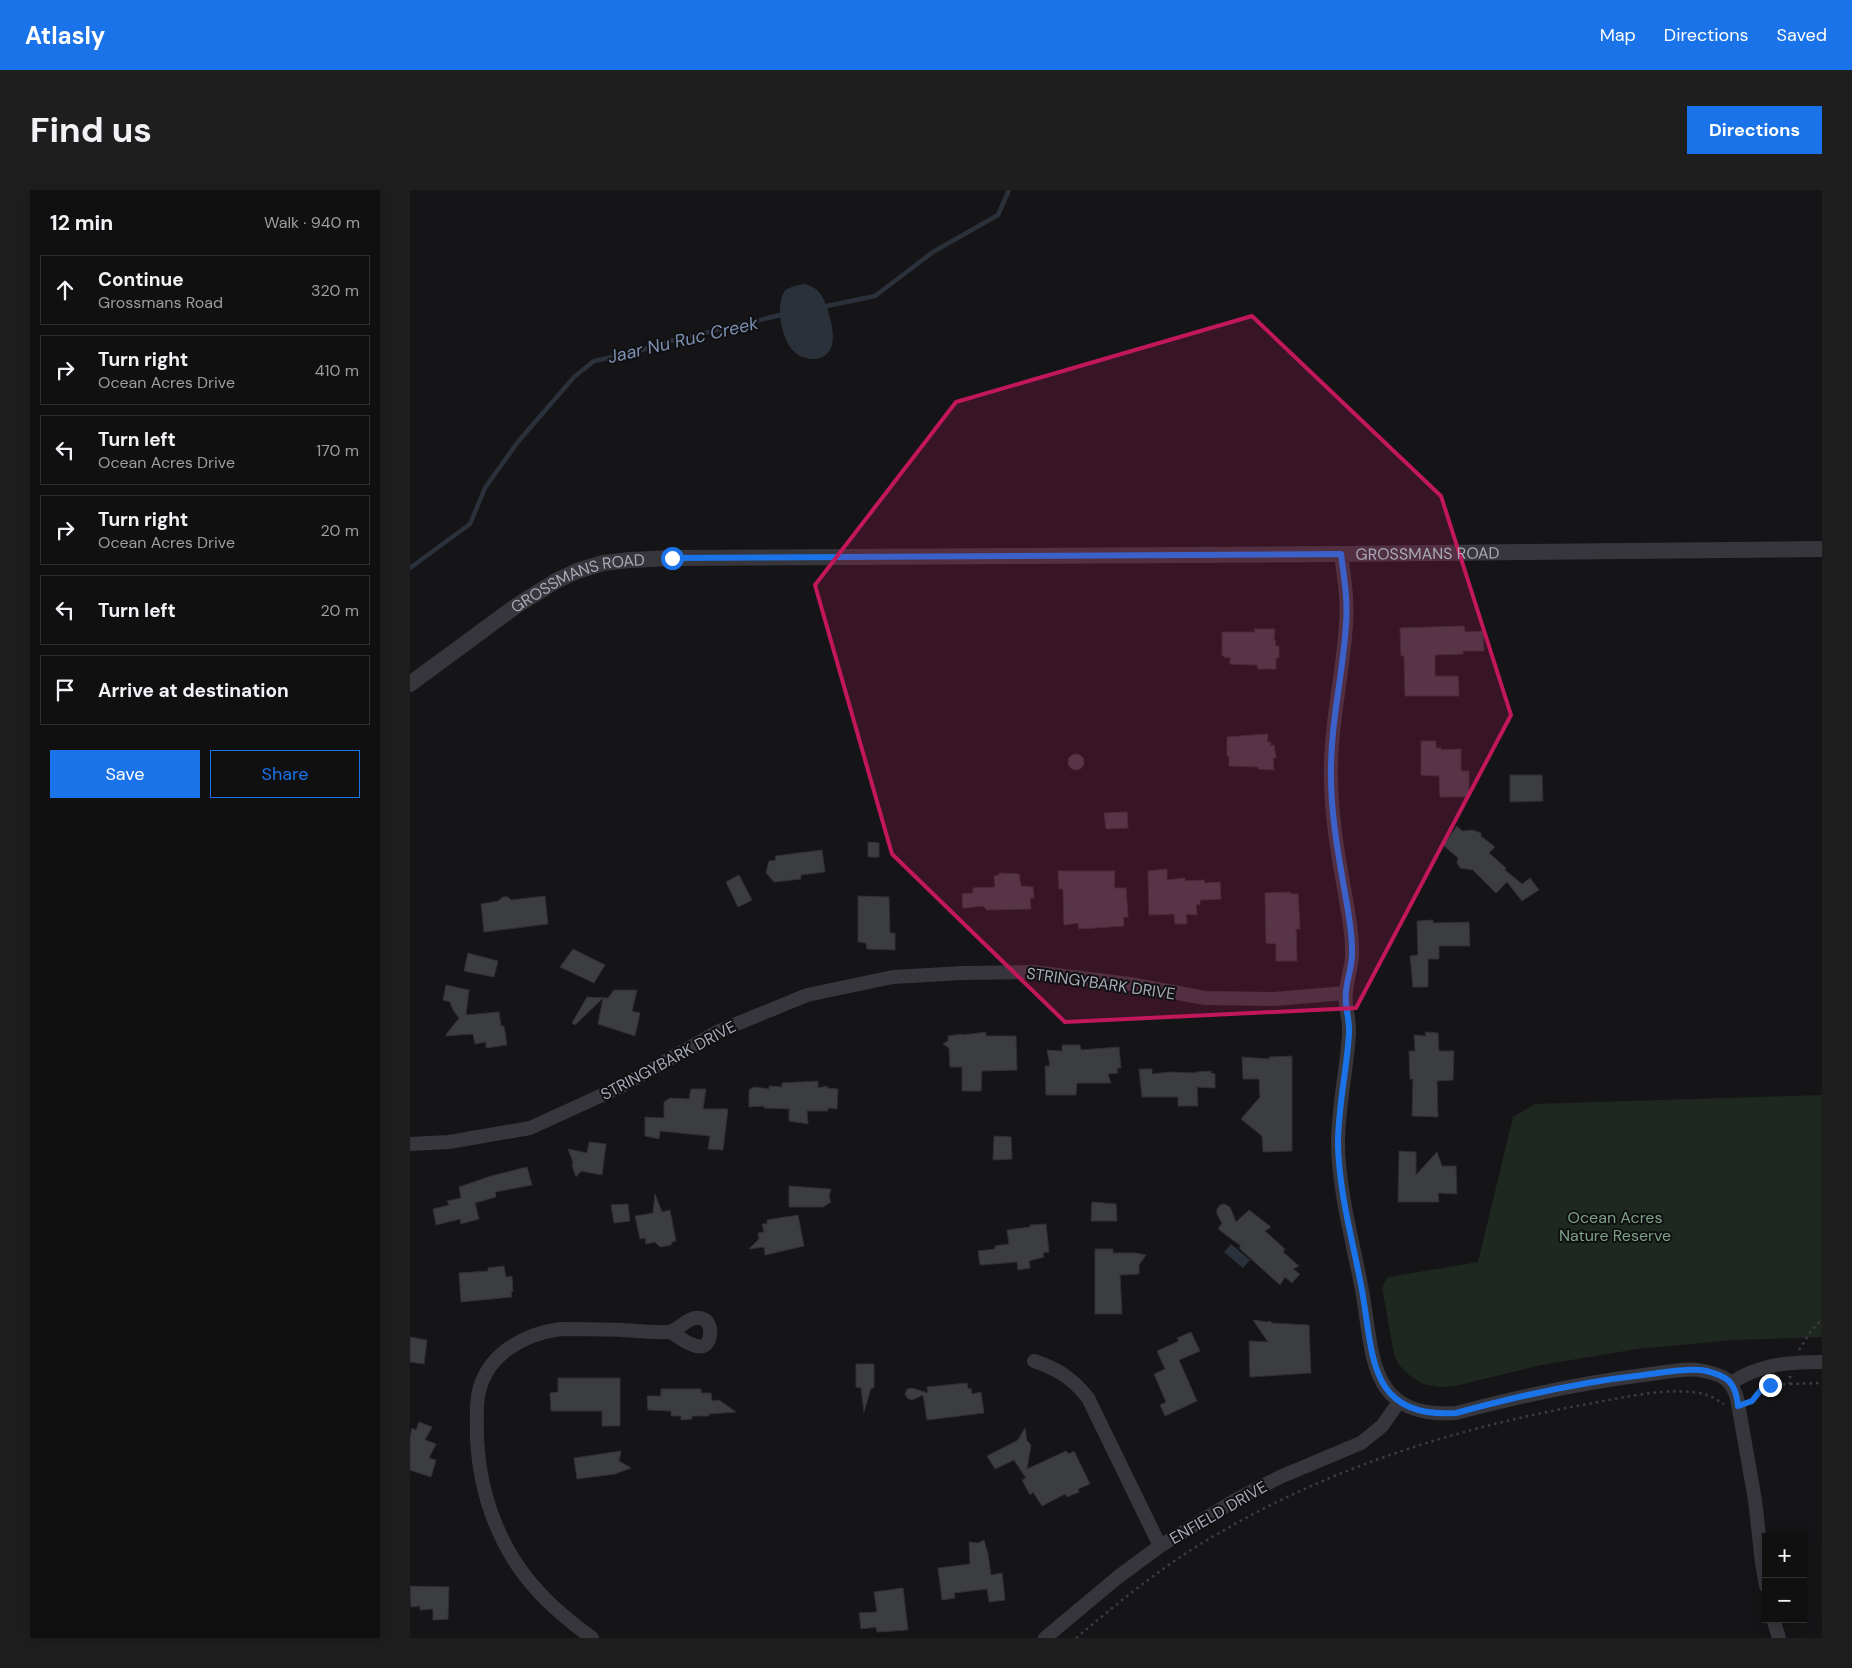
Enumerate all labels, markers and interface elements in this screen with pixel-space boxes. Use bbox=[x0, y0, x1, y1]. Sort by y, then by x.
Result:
text: Atlasly bbox=[25, 20, 105, 51]
text: Map bbox=[1600, 23, 1636, 47]
text: Directions bbox=[1664, 23, 1749, 47]
text: Saved bbox=[1777, 23, 1827, 47]
button: Directions bbox=[1687, 106, 1822, 154]
text: Find us bbox=[30, 107, 152, 153]
text: 12 min bbox=[50, 209, 113, 237]
text: Walk · 940 m bbox=[264, 212, 360, 233]
text: Continue bbox=[98, 267, 184, 292]
icon: ahead bbox=[51, 276, 79, 304]
text: 320 m bbox=[311, 280, 359, 301]
text: Grossmans Road bbox=[98, 292, 223, 313]
water label: Jaar Nu Ruc Creek bbox=[605, 311, 761, 369]
text: Turn right bbox=[98, 347, 188, 372]
icon: right bbox=[51, 356, 79, 384]
text: 410 m bbox=[315, 360, 359, 381]
text: Ocean Acres Drive bbox=[98, 372, 235, 393]
text: Turn left bbox=[98, 427, 176, 452]
icon: left bbox=[51, 436, 79, 464]
text: 170 m bbox=[316, 440, 359, 461]
text: Ocean Acres Drive bbox=[98, 452, 235, 473]
text: Turn right bbox=[98, 507, 188, 532]
icon: right bbox=[51, 516, 79, 544]
text: 20 m bbox=[320, 520, 359, 541]
text: Ocean Acres Drive bbox=[98, 532, 235, 553]
street label: GROSSMANS ROAD bbox=[1355, 542, 1500, 565]
route start bbox=[661, 547, 684, 570]
street label: GROSSMANS ROAD bbox=[507, 549, 645, 618]
icon: left bbox=[51, 596, 79, 624]
text: Turn left bbox=[98, 598, 176, 623]
text: 20 m bbox=[320, 600, 359, 621]
icon: arrive bbox=[51, 676, 79, 704]
text: Arrive at destination bbox=[98, 678, 289, 703]
button: Save bbox=[50, 750, 200, 798]
button: Share bbox=[210, 750, 360, 798]
street label: STRINGYBARK DRIVE bbox=[1025, 963, 1177, 1004]
street label: STRINGYBARK DRIVE bbox=[597, 1016, 739, 1105]
park label: Ocean Acres Nature Reserve bbox=[1559, 1207, 1671, 1246]
route end bbox=[1759, 1374, 1782, 1397]
street label: ENFIELD DRIVE bbox=[1166, 1476, 1271, 1549]
map controls bbox=[1762, 1533, 1807, 1623]
button: + bbox=[1762, 1533, 1807, 1578]
button: − bbox=[1762, 1578, 1807, 1623]

